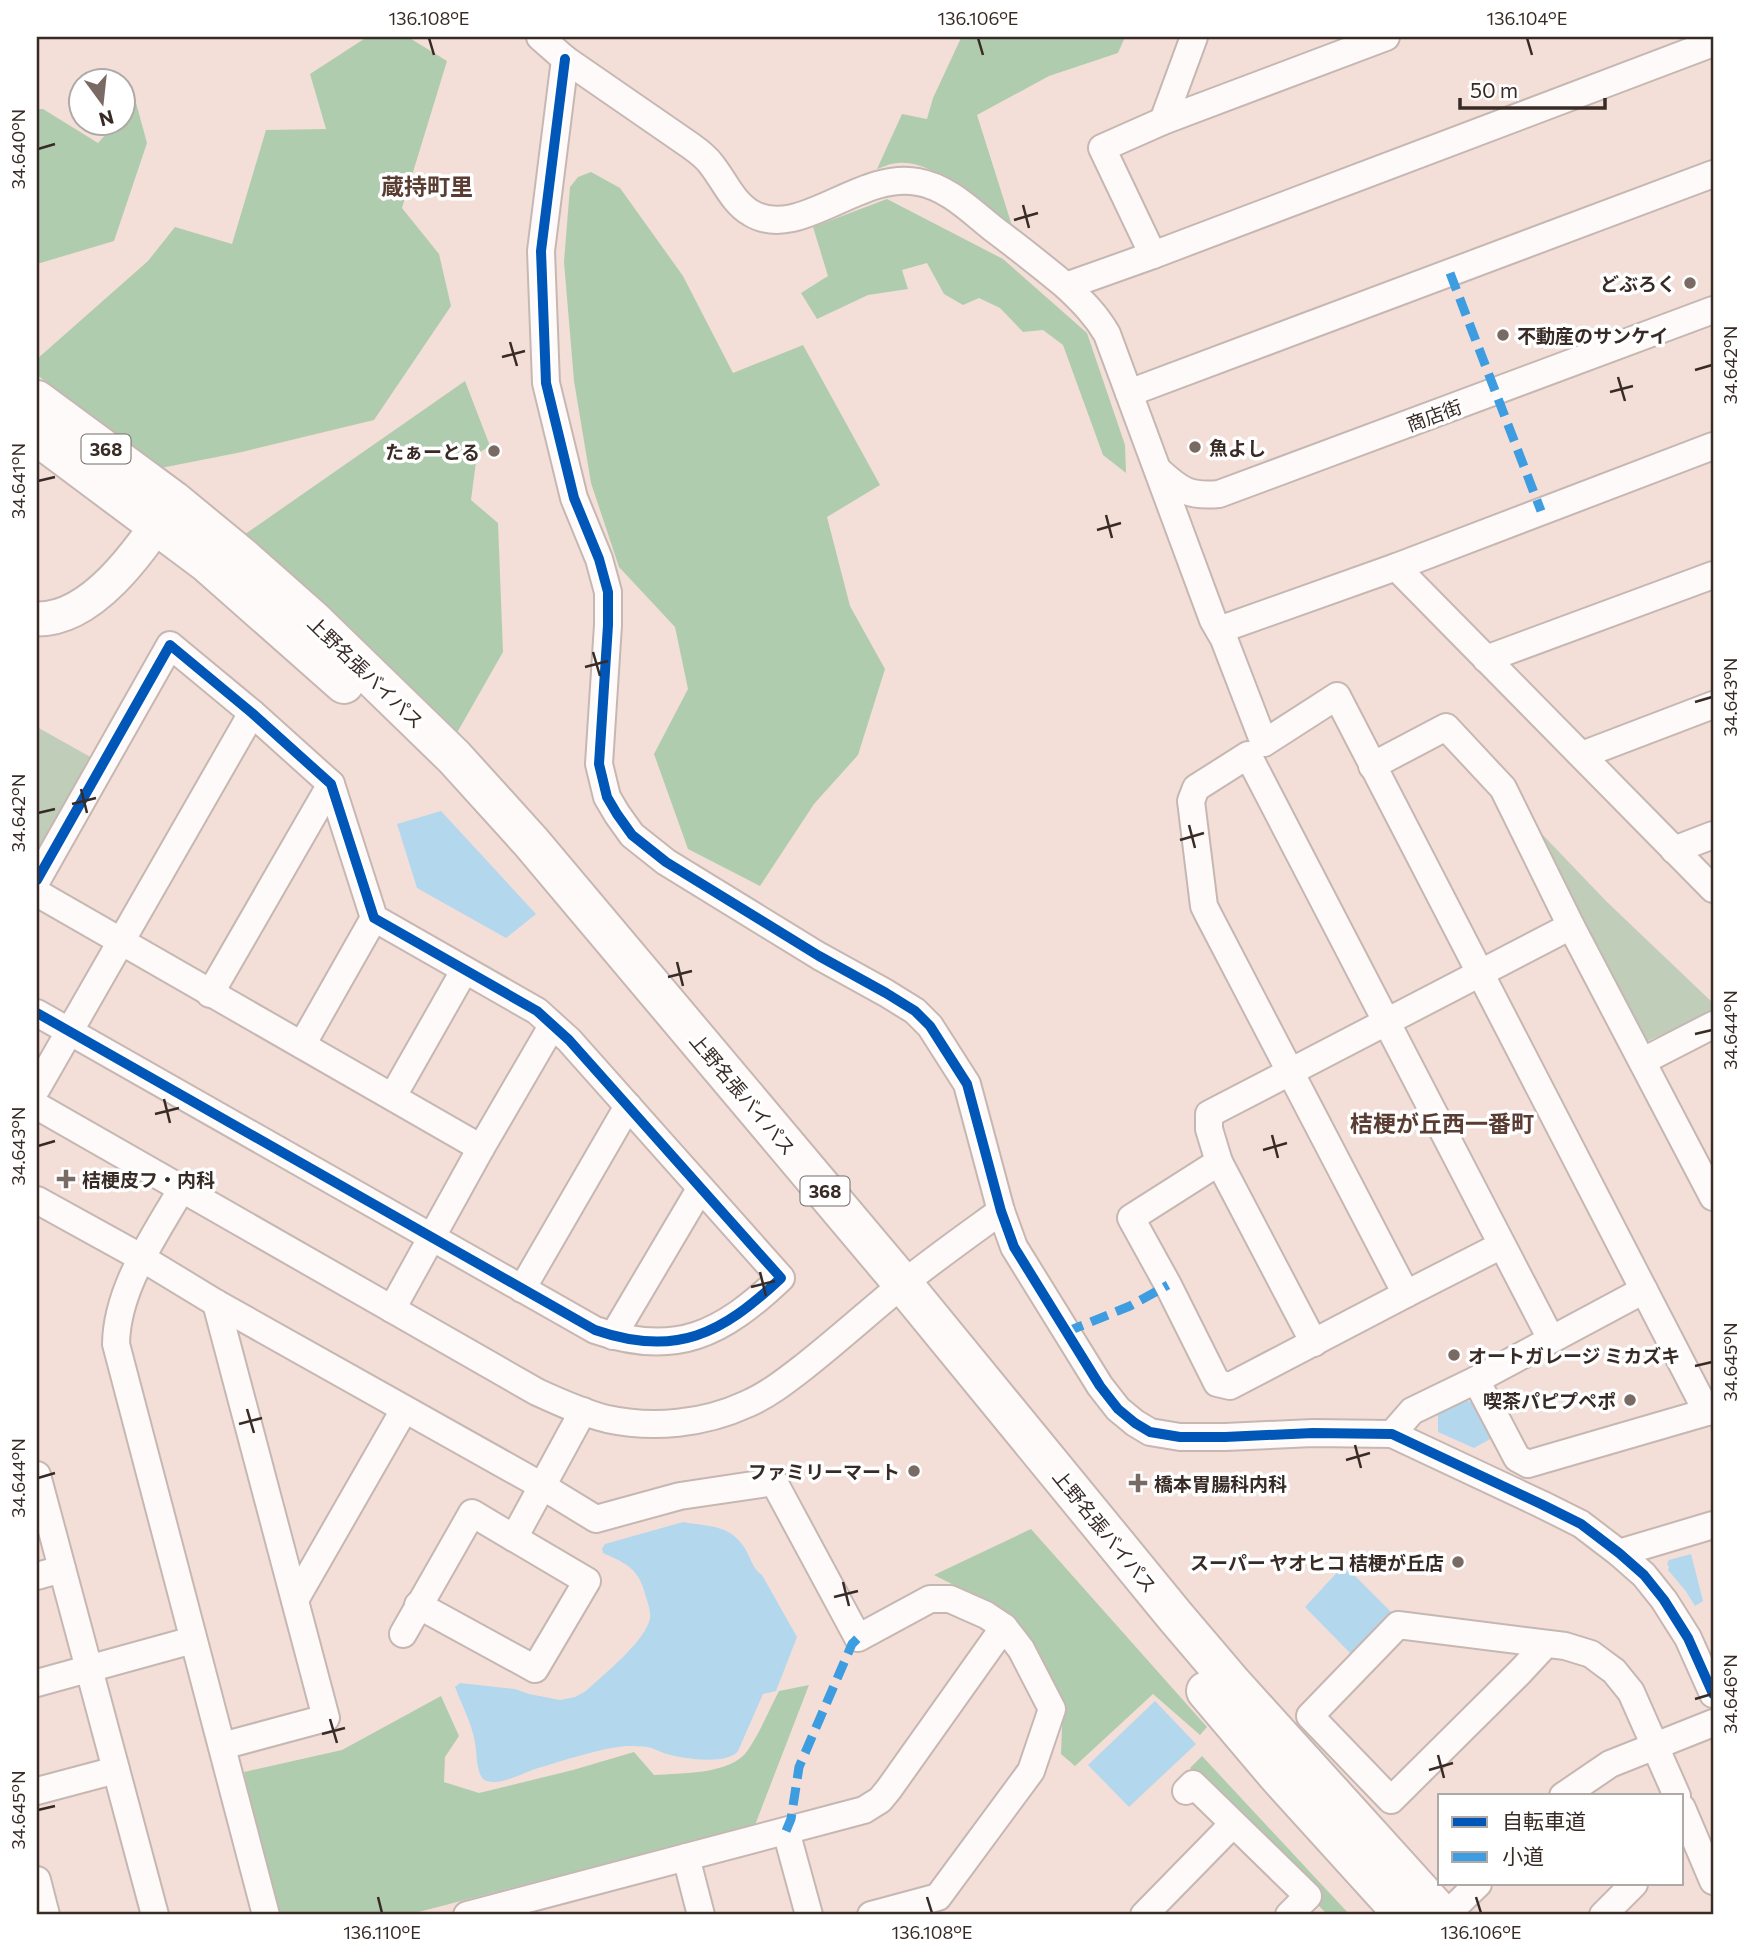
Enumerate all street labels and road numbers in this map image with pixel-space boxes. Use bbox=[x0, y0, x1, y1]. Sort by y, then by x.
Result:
street label: 商店街 bbox=[1403, 394, 1465, 436]
road number: 368 bbox=[82, 434, 130, 463]
street label: 上野名張バイパス bbox=[303, 611, 429, 733]
street label: 上野名張バイパス bbox=[685, 1029, 801, 1159]
road number: 368 bbox=[800, 1176, 850, 1206]
street label: 上野名張バイパス bbox=[1048, 1465, 1162, 1597]

